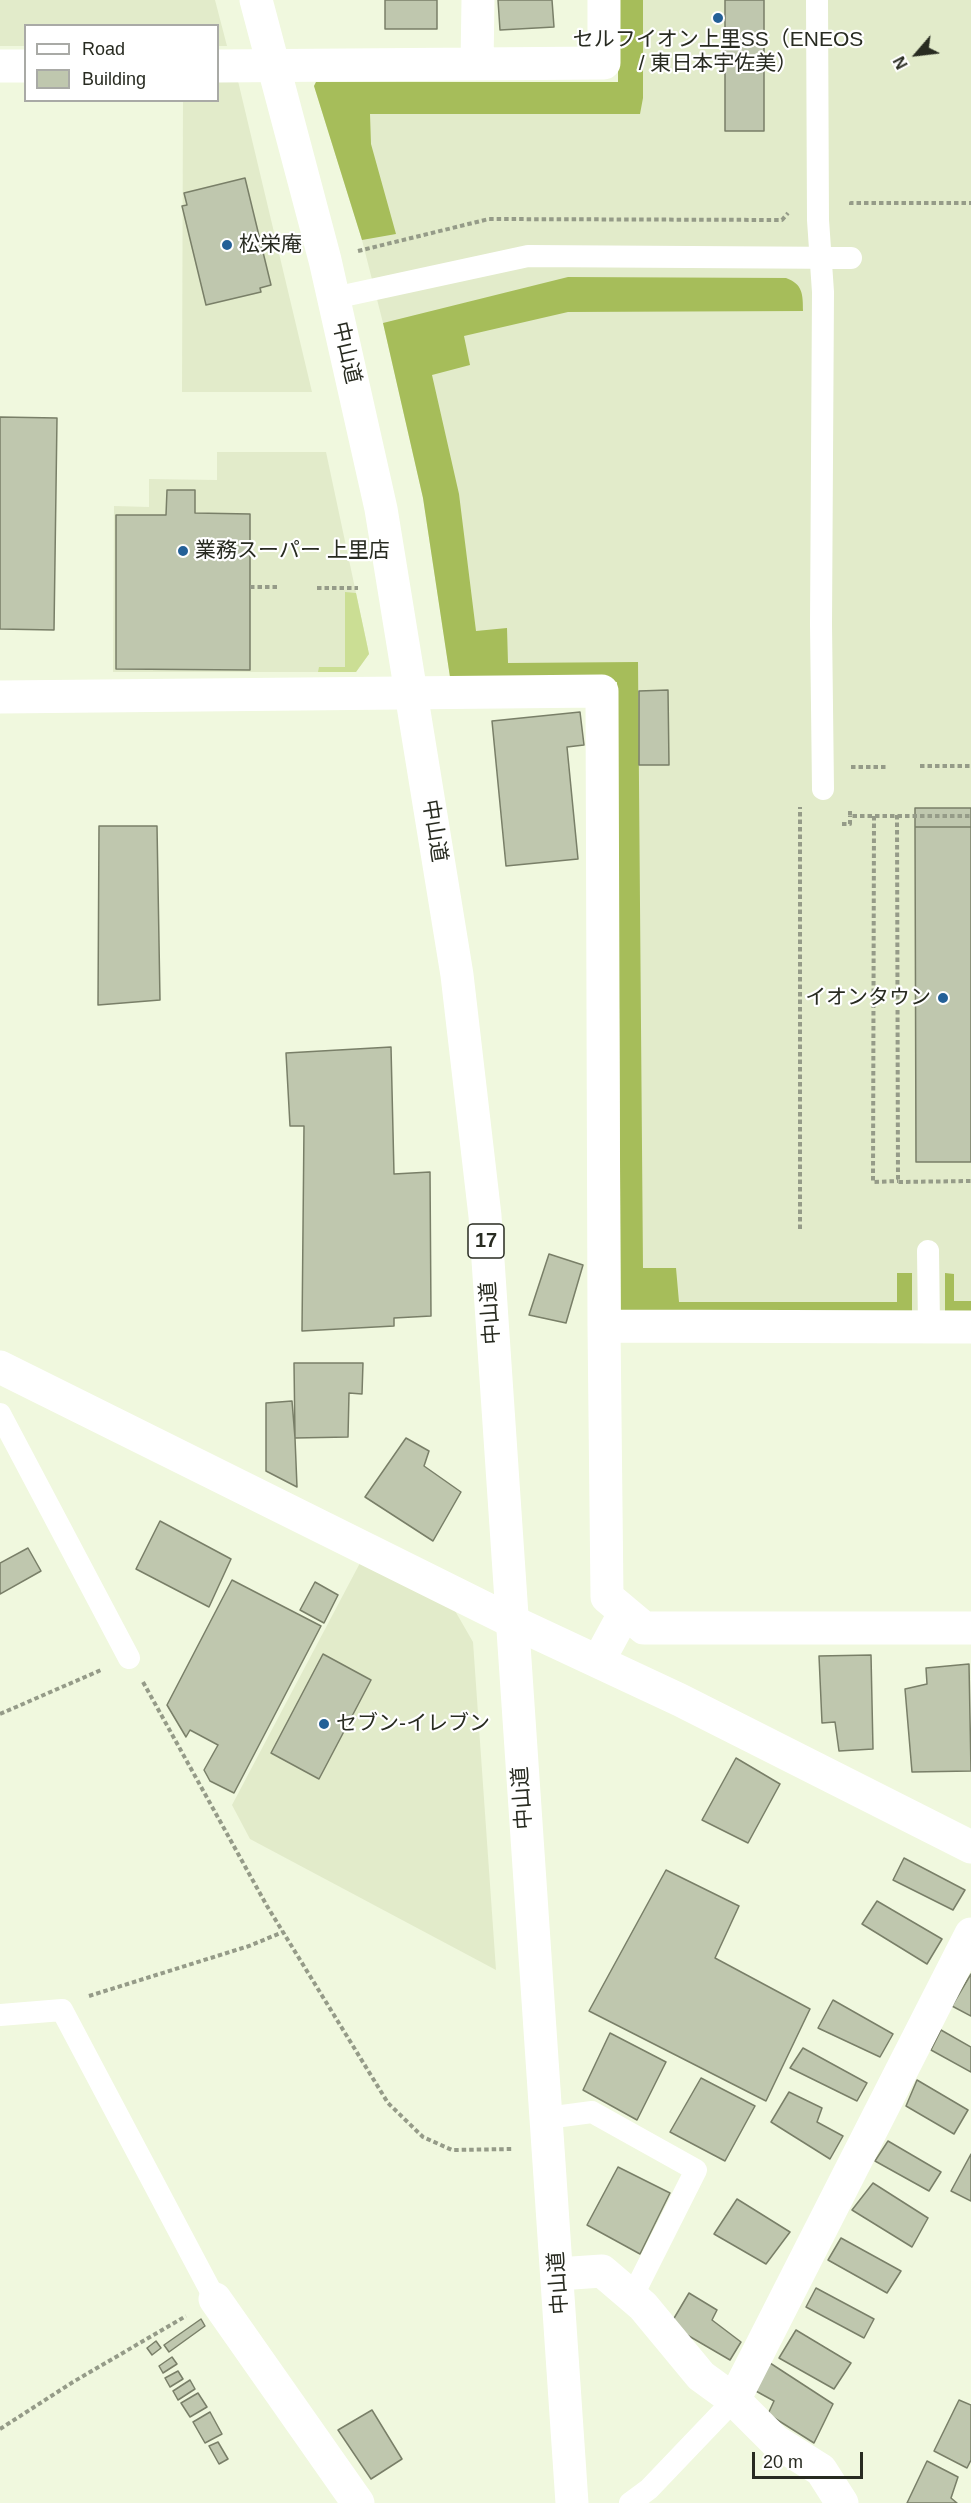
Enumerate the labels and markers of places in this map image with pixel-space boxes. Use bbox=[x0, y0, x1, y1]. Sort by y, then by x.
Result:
marker: セルフイオン上里SS（ENEOS / 東日本宇佐美） bbox=[711, 11, 725, 25]
place label: セルフイオン上里SS（ENEOS / 東日本宇佐美） bbox=[573, 27, 863, 77]
place label: 松栄庵 bbox=[239, 232, 302, 258]
marker: 松栄庵 bbox=[220, 238, 234, 252]
place label: 業務スーパー 上里店 bbox=[195, 538, 390, 564]
marker: 業務スーパー 上里店 bbox=[176, 544, 190, 558]
place label: イオンタウン bbox=[805, 985, 931, 1011]
marker: イオンタウン bbox=[936, 991, 950, 1005]
place label: セブン-イレブン bbox=[336, 1711, 490, 1737]
marker: セブン-イレブン bbox=[317, 1717, 331, 1731]

